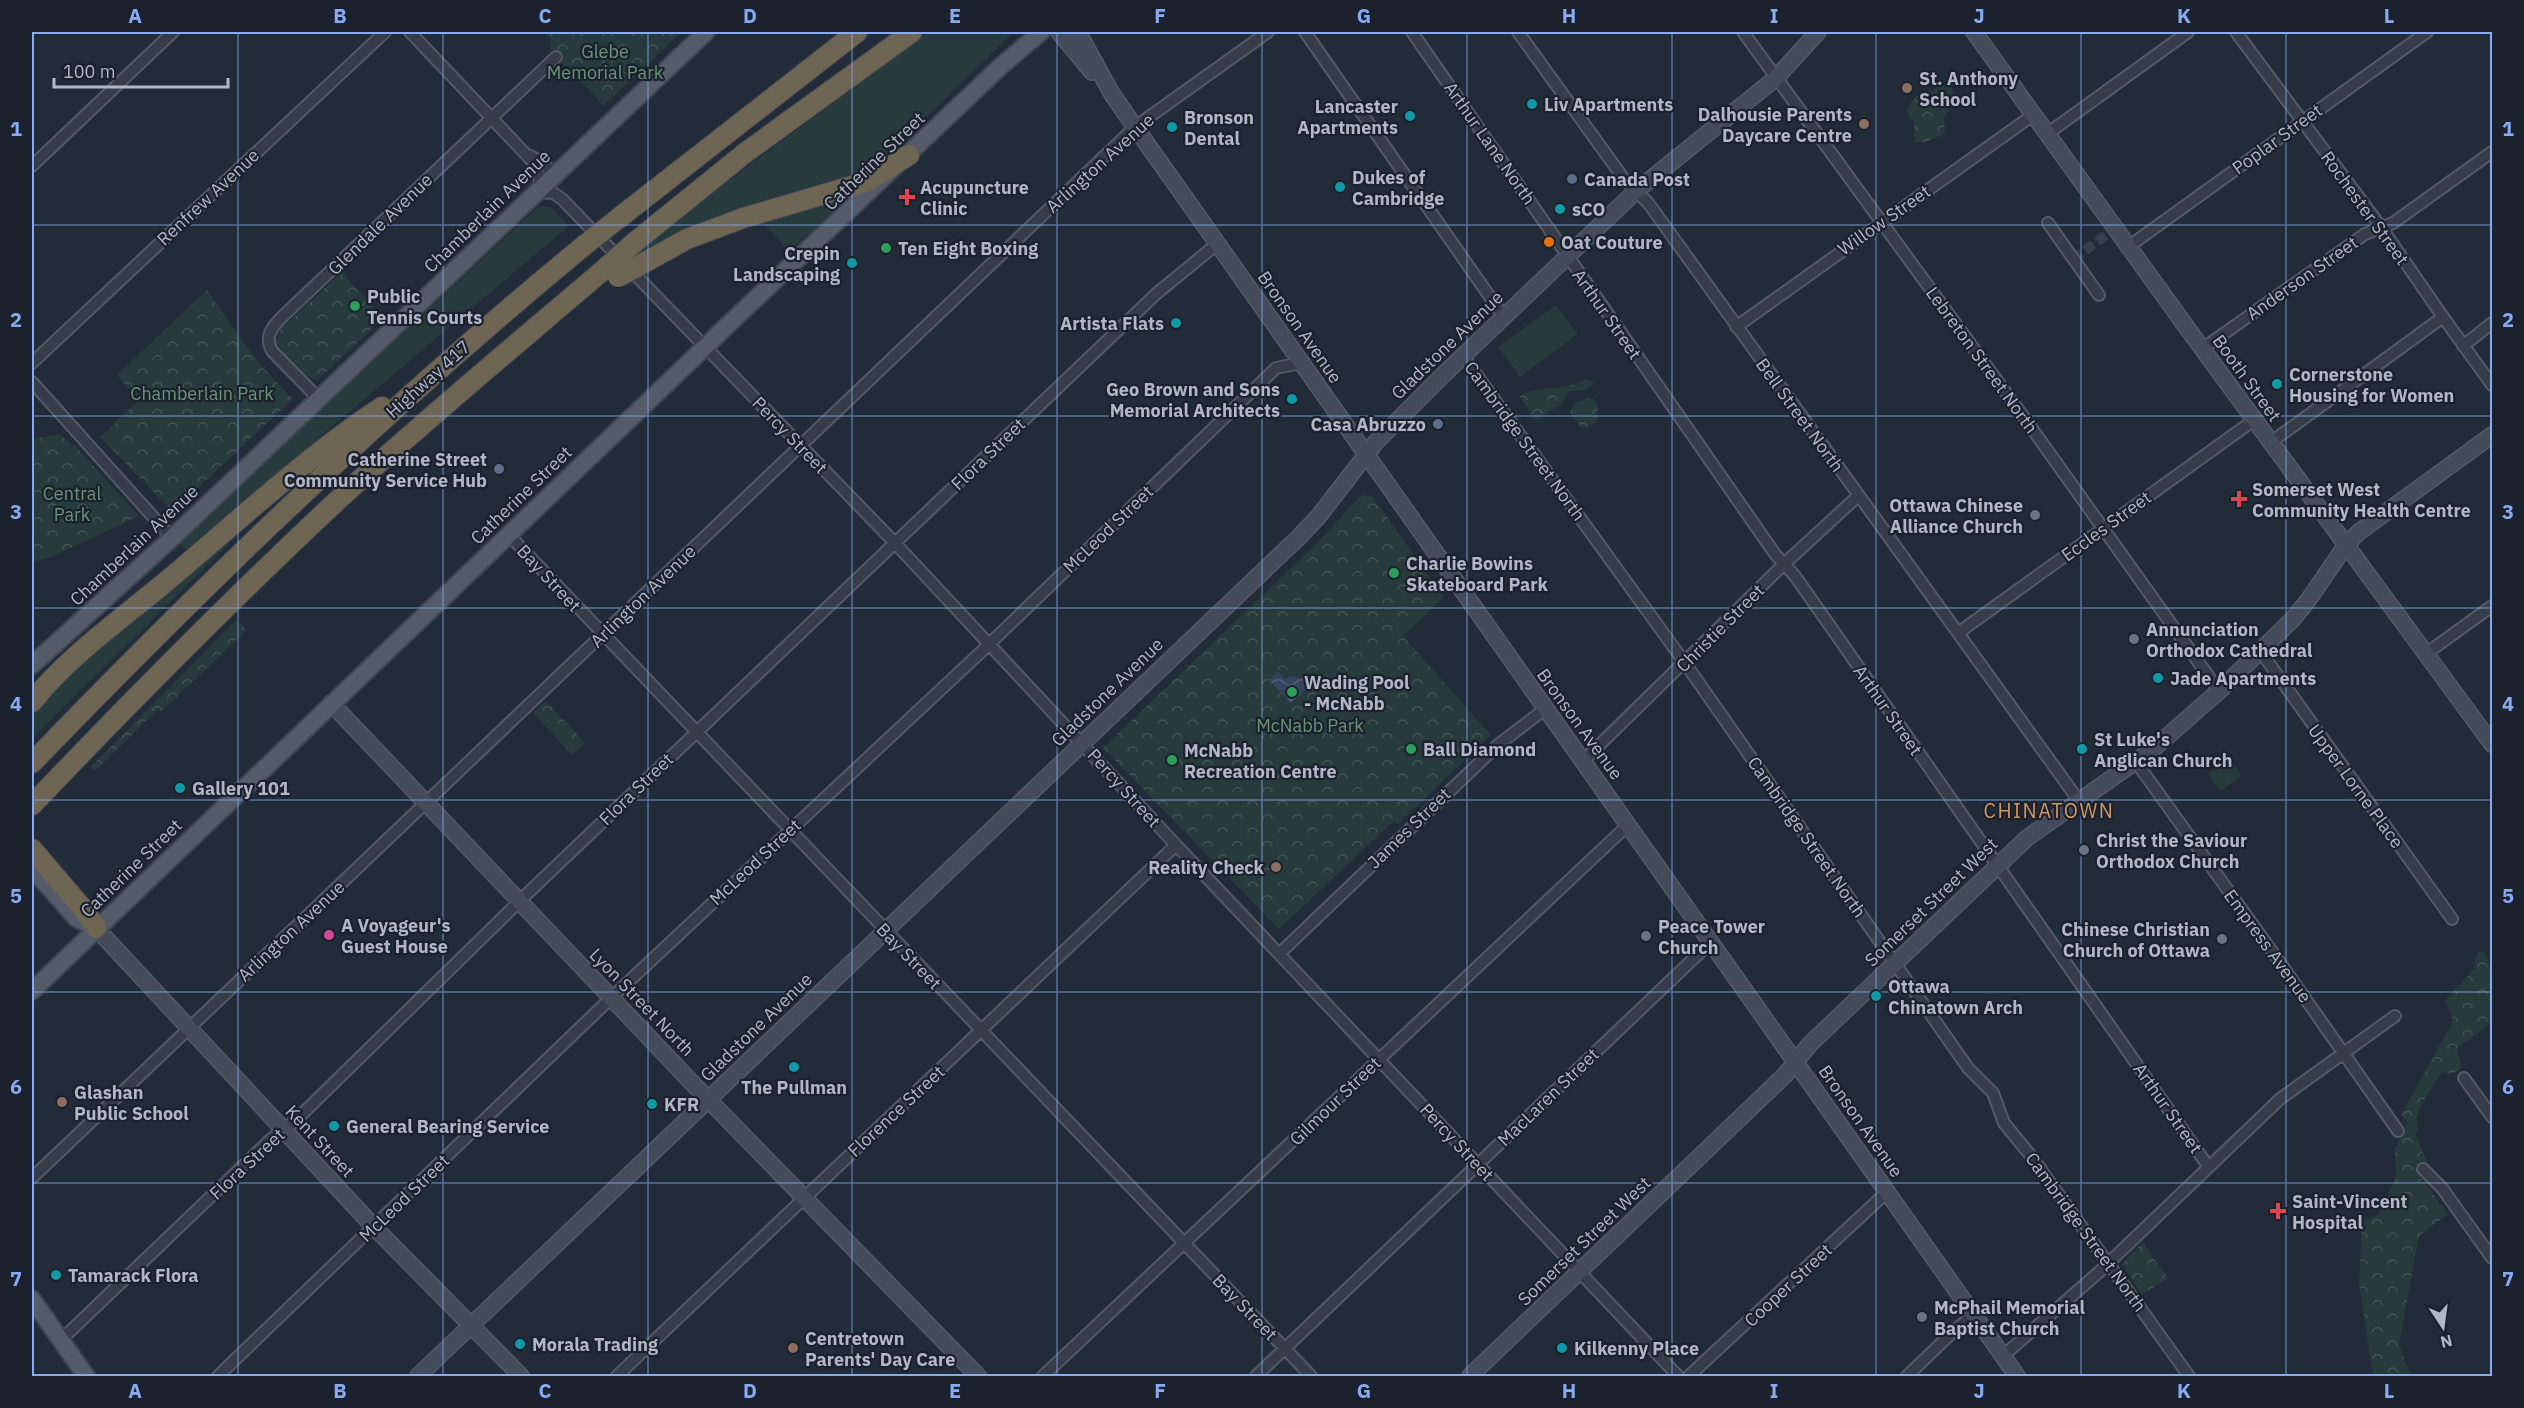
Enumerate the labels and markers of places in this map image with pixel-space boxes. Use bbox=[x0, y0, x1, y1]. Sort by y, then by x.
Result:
place label: St. Anthony School bbox=[1919, 67, 2018, 111]
marker: St. Anthony School bbox=[1900, 81, 1914, 95]
place label: Liv Apartments bbox=[1544, 93, 1673, 116]
place label: Lancaster Apartments bbox=[1297, 95, 1398, 139]
marker: Liv Apartments bbox=[1525, 97, 1539, 111]
place label: Dalhousie Parents Daycare Centre bbox=[1698, 103, 1852, 147]
place label: Bronson Dental bbox=[1184, 106, 1254, 150]
marker: Lancaster Apartments bbox=[1403, 109, 1417, 123]
marker: Dalhousie Parents Daycare Centre bbox=[1857, 117, 1871, 131]
marker: Bronson Dental bbox=[1165, 120, 1179, 134]
place label: Dukes of Cambridge bbox=[1352, 166, 1444, 210]
place label: Canada Post bbox=[1584, 168, 1690, 191]
marker: Canada Post bbox=[1565, 172, 1579, 186]
place label: Acupuncture Clinic bbox=[920, 176, 1029, 220]
marker: Dukes of Cambridge bbox=[1333, 180, 1347, 194]
marker: Acupuncture Clinic bbox=[898, 188, 916, 206]
place label: sCO bbox=[1572, 198, 1605, 221]
marker: sCO bbox=[1553, 202, 1567, 216]
place label: Oat Couture bbox=[1561, 231, 1663, 254]
marker: Oat Couture bbox=[1542, 235, 1556, 249]
place label: Ten Eight Boxing bbox=[898, 237, 1038, 260]
marker: Ten Eight Boxing bbox=[879, 241, 893, 255]
place label: Crepin Landscaping bbox=[733, 242, 840, 286]
marker: Crepin Landscaping bbox=[845, 256, 859, 270]
place label: Public Tennis Courts bbox=[367, 285, 482, 329]
marker: Public Tennis Courts bbox=[348, 299, 362, 313]
place label: Artista Flats bbox=[1060, 312, 1164, 335]
marker: Artista Flats bbox=[1169, 316, 1183, 330]
place label: Cornerstone Housing for Women bbox=[2289, 363, 2454, 407]
marker: Cornerstone Housing for Women bbox=[2270, 377, 2284, 391]
place label: Geo Brown and Sons Memorial Architects bbox=[1106, 378, 1280, 422]
marker: Geo Brown and Sons Memorial Architects bbox=[1285, 392, 1299, 406]
place label: Casa Abruzzo bbox=[1311, 413, 1426, 436]
marker: Casa Abruzzo bbox=[1431, 417, 1445, 431]
place label: Catherine Street Community Service Hub bbox=[284, 448, 487, 492]
marker: Catherine Street Community Service Hub bbox=[492, 462, 506, 476]
place label: Somerset West Community Health Centre bbox=[2252, 478, 2471, 522]
marker: Somerset West Community Health Centre bbox=[2230, 490, 2248, 508]
place label: Ottawa Chinese Alliance Church bbox=[1889, 494, 2023, 538]
marker: Ottawa Chinese Alliance Church bbox=[2028, 508, 2042, 522]
place label: Charlie Bowins Skateboard Park bbox=[1406, 552, 1548, 596]
marker: Charlie Bowins Skateboard Park bbox=[1387, 566, 1401, 580]
place label: Annunciation Orthodox Cathedral bbox=[2146, 618, 2313, 662]
marker: Annunciation Orthodox Cathedral bbox=[2127, 632, 2141, 646]
place label: Jade Apartments bbox=[2170, 667, 2316, 690]
place label: Wading Pool - McNabb bbox=[1304, 671, 1410, 715]
marker: Jade Apartments bbox=[2151, 671, 2165, 685]
marker: Wading Pool - McNabb bbox=[1285, 685, 1299, 699]
place label: St Luke's Anglican Church bbox=[2094, 728, 2233, 772]
place label: Ball Diamond bbox=[1423, 738, 1536, 761]
place label: McNabb Recreation Centre bbox=[1184, 739, 1337, 783]
marker: Ball Diamond bbox=[1404, 742, 1418, 756]
marker: St Luke's Anglican Church bbox=[2075, 742, 2089, 756]
marker: McNabb Recreation Centre bbox=[1165, 753, 1179, 767]
place label: Gallery 101 bbox=[192, 777, 290, 800]
marker: Gallery 101 bbox=[173, 781, 187, 795]
place label: Christ the Saviour Orthodox Church bbox=[2096, 829, 2247, 873]
marker: Christ the Saviour Orthodox Church bbox=[2077, 843, 2091, 857]
place label: Reality Check bbox=[1148, 856, 1265, 879]
marker: Reality Check bbox=[1269, 860, 1283, 874]
place label: A Voyageur's Guest House bbox=[341, 914, 451, 958]
place label: Peace Tower Church bbox=[1658, 915, 1765, 959]
place label: Chinese Christian Church of Ottawa bbox=[2061, 918, 2210, 962]
marker: A Voyageur's Guest House bbox=[322, 928, 336, 942]
marker: Peace Tower Church bbox=[1639, 929, 1653, 943]
marker: Chinese Christian Church of Ottawa bbox=[2215, 932, 2229, 946]
place label: Ottawa Chinatown Arch bbox=[1888, 975, 2023, 1019]
marker: Ottawa Chinatown Arch bbox=[1869, 989, 1883, 1003]
marker: The Pullman bbox=[787, 1060, 801, 1074]
place label: The Pullman bbox=[741, 1076, 847, 1099]
place label: Glashan Public School bbox=[74, 1081, 189, 1125]
place label: KFR bbox=[664, 1093, 699, 1116]
marker: Glashan Public School bbox=[55, 1095, 69, 1109]
marker: KFR bbox=[645, 1097, 659, 1111]
place label: General Bearing Service bbox=[346, 1115, 549, 1138]
marker: General Bearing Service bbox=[327, 1119, 341, 1133]
place label: Saint-Vincent Hospital bbox=[2292, 1190, 2408, 1234]
marker: Saint-Vincent Hospital bbox=[2269, 1202, 2287, 1220]
place label: Tamarack Flora bbox=[68, 1264, 198, 1287]
marker: Tamarack Flora bbox=[49, 1268, 63, 1282]
place label: McPhail Memorial Baptist Church bbox=[1934, 1296, 2085, 1340]
marker: McPhail Memorial Baptist Church bbox=[1915, 1310, 1929, 1324]
place label: Centretown Parents' Day Care bbox=[805, 1327, 955, 1371]
place label: Morala Trading bbox=[532, 1333, 658, 1356]
marker: Morala Trading bbox=[513, 1337, 527, 1351]
place label: Kilkenny Place bbox=[1574, 1337, 1699, 1360]
marker: Centretown Parents' Day Care bbox=[786, 1341, 800, 1355]
marker: Kilkenny Place bbox=[1555, 1341, 1569, 1355]

